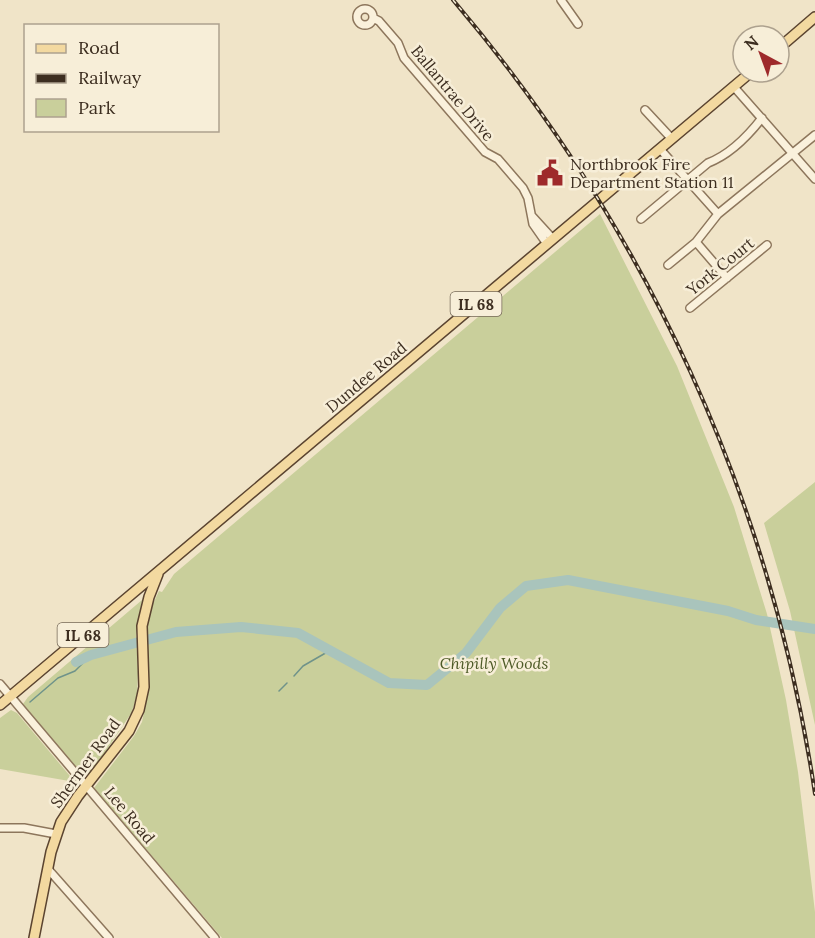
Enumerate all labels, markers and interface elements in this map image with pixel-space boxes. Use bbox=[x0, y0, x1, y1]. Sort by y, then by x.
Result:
legend bbox=[24, 24, 219, 132]
north arrow bbox=[731, 24, 791, 84]
text: N bbox=[740, 31, 762, 54]
text: Road bbox=[78, 36, 120, 59]
street label: Ballantrae Drive bbox=[407, 41, 499, 145]
text: Railway bbox=[78, 66, 142, 89]
text: Park bbox=[78, 96, 116, 119]
place label: Northbrook Fire Department Station 11 bbox=[570, 154, 734, 192]
public building icon: Northbrook Fire Department Station 11 bbox=[535, 158, 565, 188]
street label: York Court bbox=[681, 232, 759, 300]
road number: IL 68 bbox=[450, 292, 502, 316]
street label: Dundee Road bbox=[322, 337, 411, 417]
road number: IL 68 bbox=[58, 623, 109, 647]
park label: Chipilly Woods bbox=[440, 653, 548, 673]
street label: Shermer Road bbox=[46, 714, 124, 812]
street label: Lee Road bbox=[101, 783, 160, 848]

